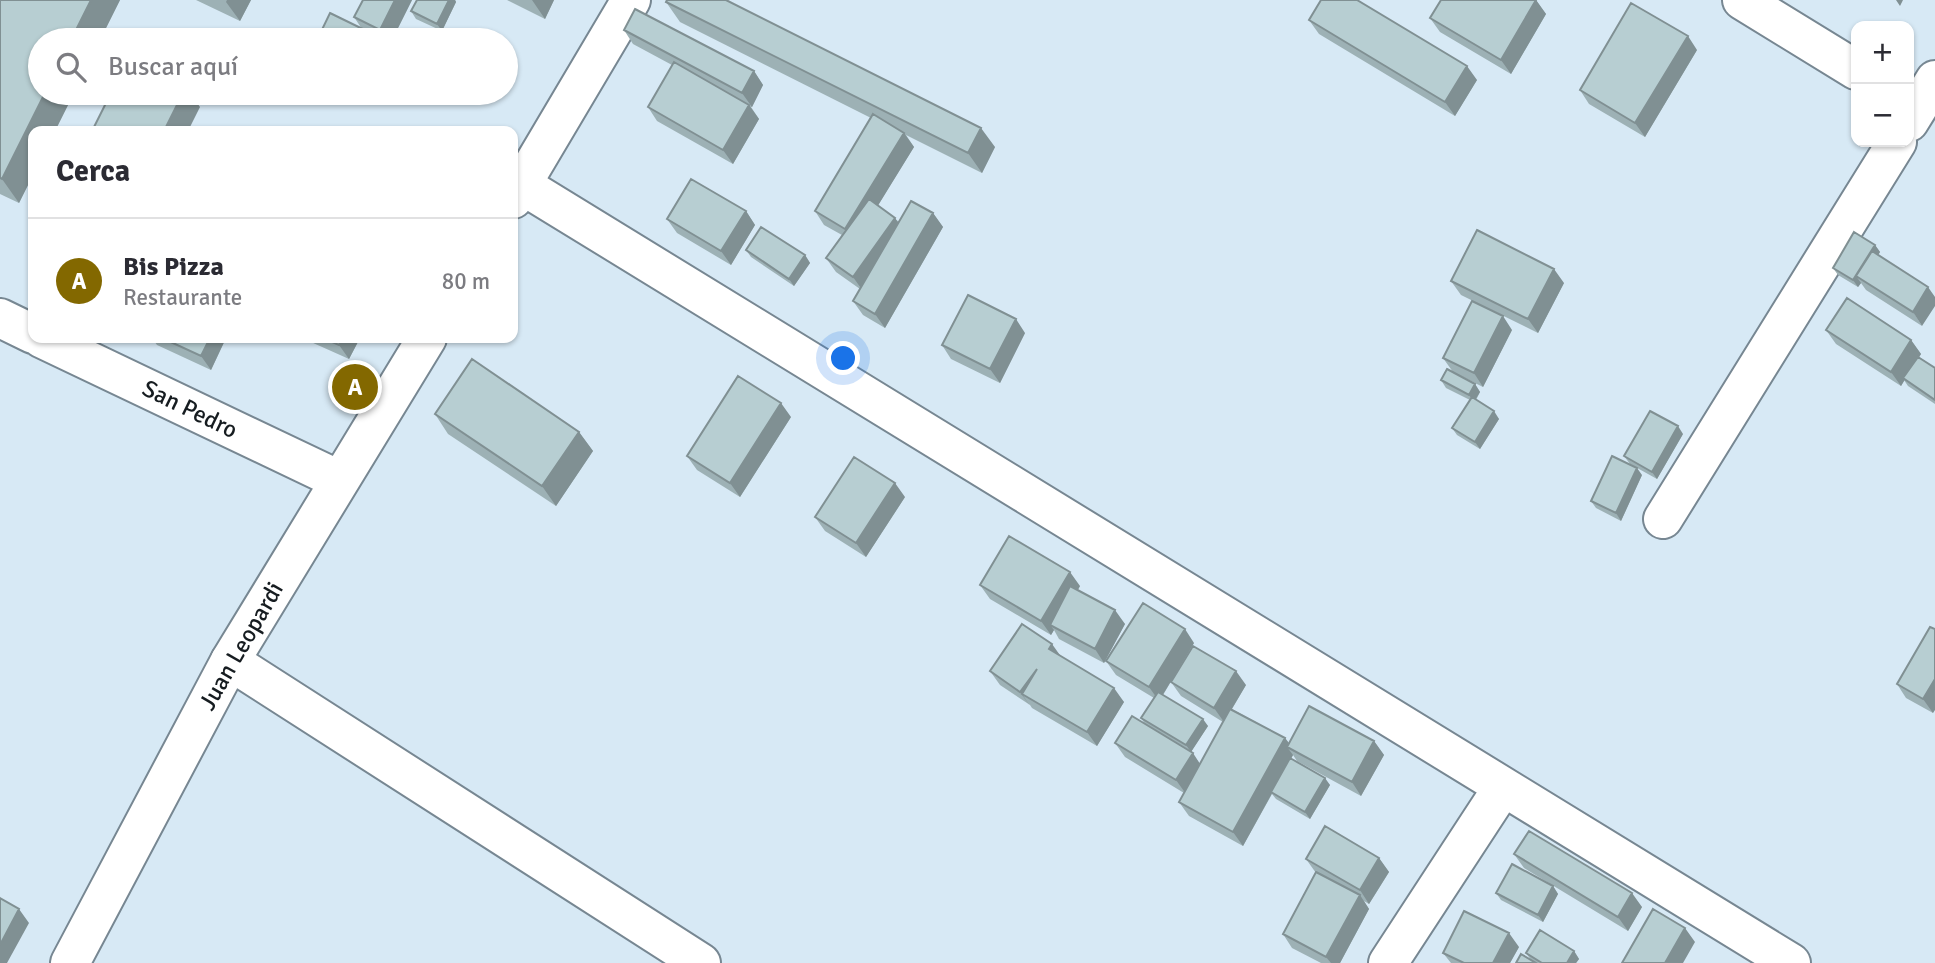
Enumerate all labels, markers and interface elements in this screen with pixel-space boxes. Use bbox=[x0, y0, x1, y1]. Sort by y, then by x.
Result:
map controls bbox=[1851, 21, 1914, 147]
button: + bbox=[1851, 21, 1914, 84]
search box bbox=[28, 28, 518, 105]
icon: search bbox=[52, 48, 90, 86]
text: Buscar aquí bbox=[108, 51, 238, 83]
button: − bbox=[1851, 84, 1914, 147]
text: Cerca bbox=[56, 153, 130, 190]
text: Bis Pizza bbox=[123, 251, 224, 283]
text: A bbox=[72, 267, 86, 296]
text: 80 m bbox=[442, 267, 490, 296]
text: Restaurante bbox=[123, 283, 242, 312]
your location bbox=[826, 341, 860, 375]
pin: A bbox=[332, 361, 378, 413]
street label: San Pedro bbox=[137, 373, 243, 445]
street label: Juan Leopardi bbox=[192, 576, 290, 716]

